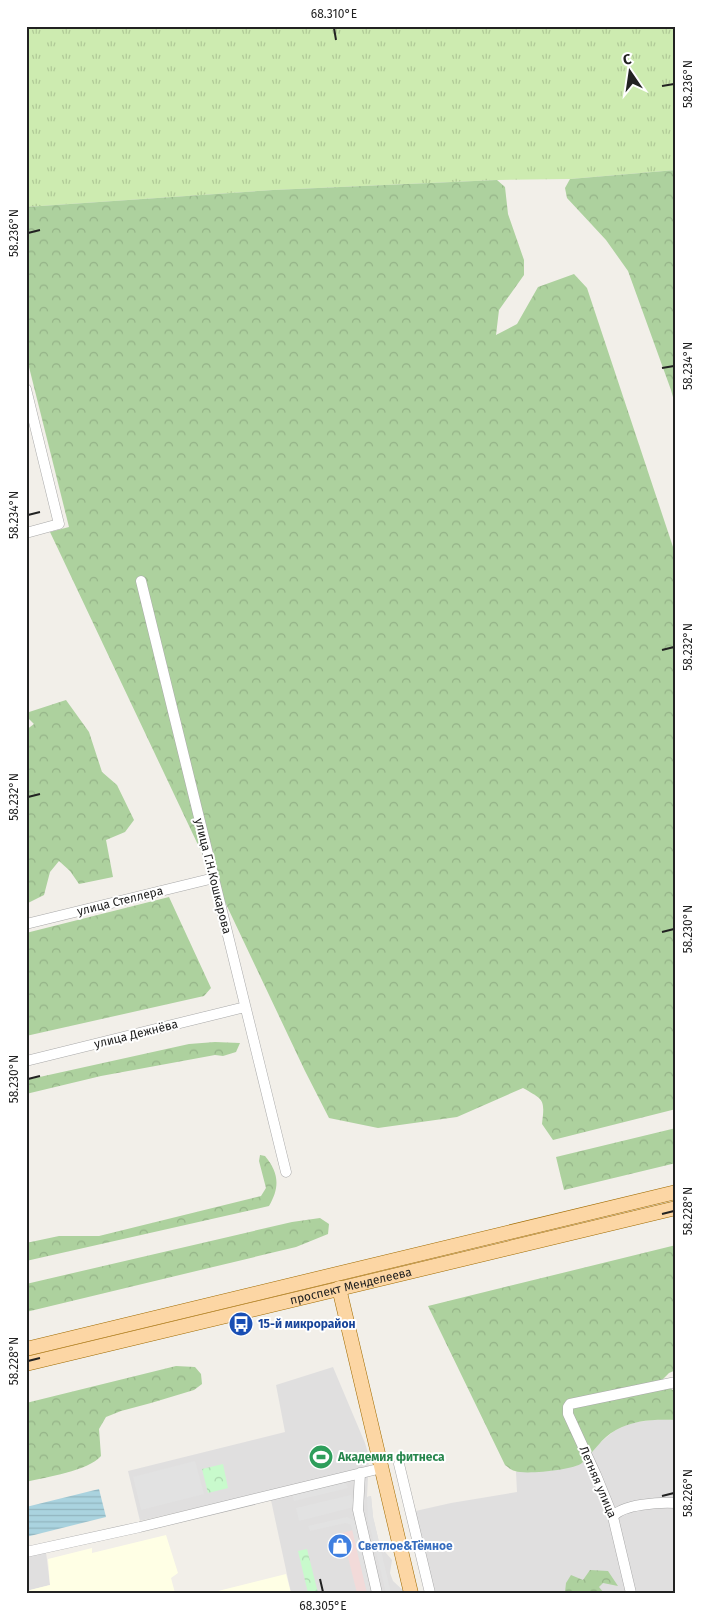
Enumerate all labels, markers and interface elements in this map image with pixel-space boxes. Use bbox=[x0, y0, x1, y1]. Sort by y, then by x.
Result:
text: 68.310°E bbox=[311, 7, 357, 21]
north arrow bbox=[604, 48, 654, 98]
text: С bbox=[621, 51, 633, 69]
text: 58.236°N bbox=[681, 60, 695, 108]
text: 58.236°N bbox=[7, 209, 21, 257]
text: 58.234°N bbox=[681, 342, 695, 390]
text: 58.234°N bbox=[7, 491, 21, 539]
text: 58.232°N bbox=[681, 623, 695, 671]
text: 58.232°N bbox=[7, 773, 21, 821]
street label: улица Г.Н.Кошкарова bbox=[192, 817, 234, 935]
street label: улица Стеллера bbox=[76, 884, 164, 918]
text: 58.230°N bbox=[681, 905, 695, 953]
street label: улица Дежнёва bbox=[93, 1017, 179, 1051]
text: 58.230°N bbox=[7, 1055, 21, 1103]
text: 58.228°N bbox=[681, 1187, 695, 1235]
street label: проспект Менделеева bbox=[288, 1265, 413, 1307]
bus stop icon: 15-й микрорайон bbox=[228, 1311, 254, 1337]
place label: 15-й микрорайон bbox=[258, 1317, 355, 1331]
text: 58.228°N bbox=[7, 1337, 21, 1385]
sports icon: Академия фитнеса bbox=[308, 1444, 334, 1470]
street label: Летняя улица bbox=[577, 1444, 619, 1520]
place label: Академия фитнеса bbox=[337, 1450, 445, 1464]
text: 58.226°N bbox=[681, 1469, 695, 1517]
shop icon: Светлое&Тёмное bbox=[327, 1533, 353, 1559]
place label: Светлое&Тёмное bbox=[358, 1539, 453, 1553]
text: 68.305°E bbox=[299, 1599, 347, 1613]

